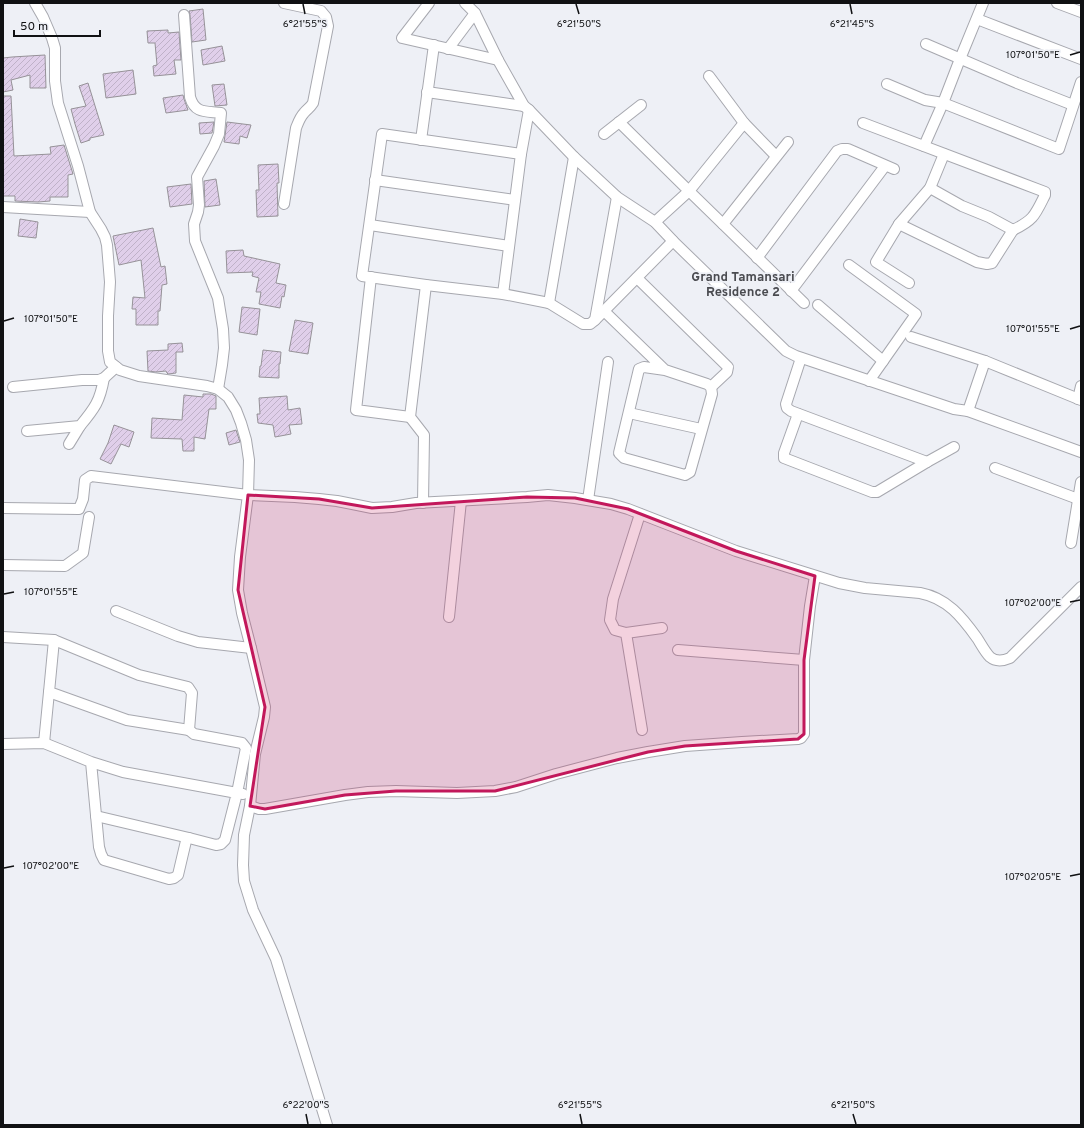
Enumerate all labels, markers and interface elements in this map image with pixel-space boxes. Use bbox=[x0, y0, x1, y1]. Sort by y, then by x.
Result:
scale bar bbox=[14, 12, 100, 38]
text: 6°21'55"S bbox=[283, 18, 327, 31]
text: 6°21'50"S bbox=[557, 18, 601, 31]
text: 6°21'45"S bbox=[830, 18, 874, 31]
text: 50 m bbox=[20, 19, 48, 35]
text: 107°01'50"E bbox=[1006, 49, 1060, 62]
district label: Grand Tamansari Residence 2 bbox=[691, 270, 795, 301]
text: 107°01'50"E bbox=[24, 313, 78, 326]
text: 107°01'55"E bbox=[1006, 323, 1060, 336]
text: 107°01'55"E bbox=[24, 586, 78, 599]
text: 107°02'00"E bbox=[1005, 597, 1061, 610]
text: 107°02'00"E bbox=[23, 860, 79, 873]
text: 107°02'05"E bbox=[1005, 871, 1061, 884]
text: 6°22'00"S bbox=[282, 1099, 330, 1112]
text: 6°21'55"S bbox=[558, 1099, 602, 1112]
text: 6°21'50"S bbox=[831, 1099, 875, 1112]

